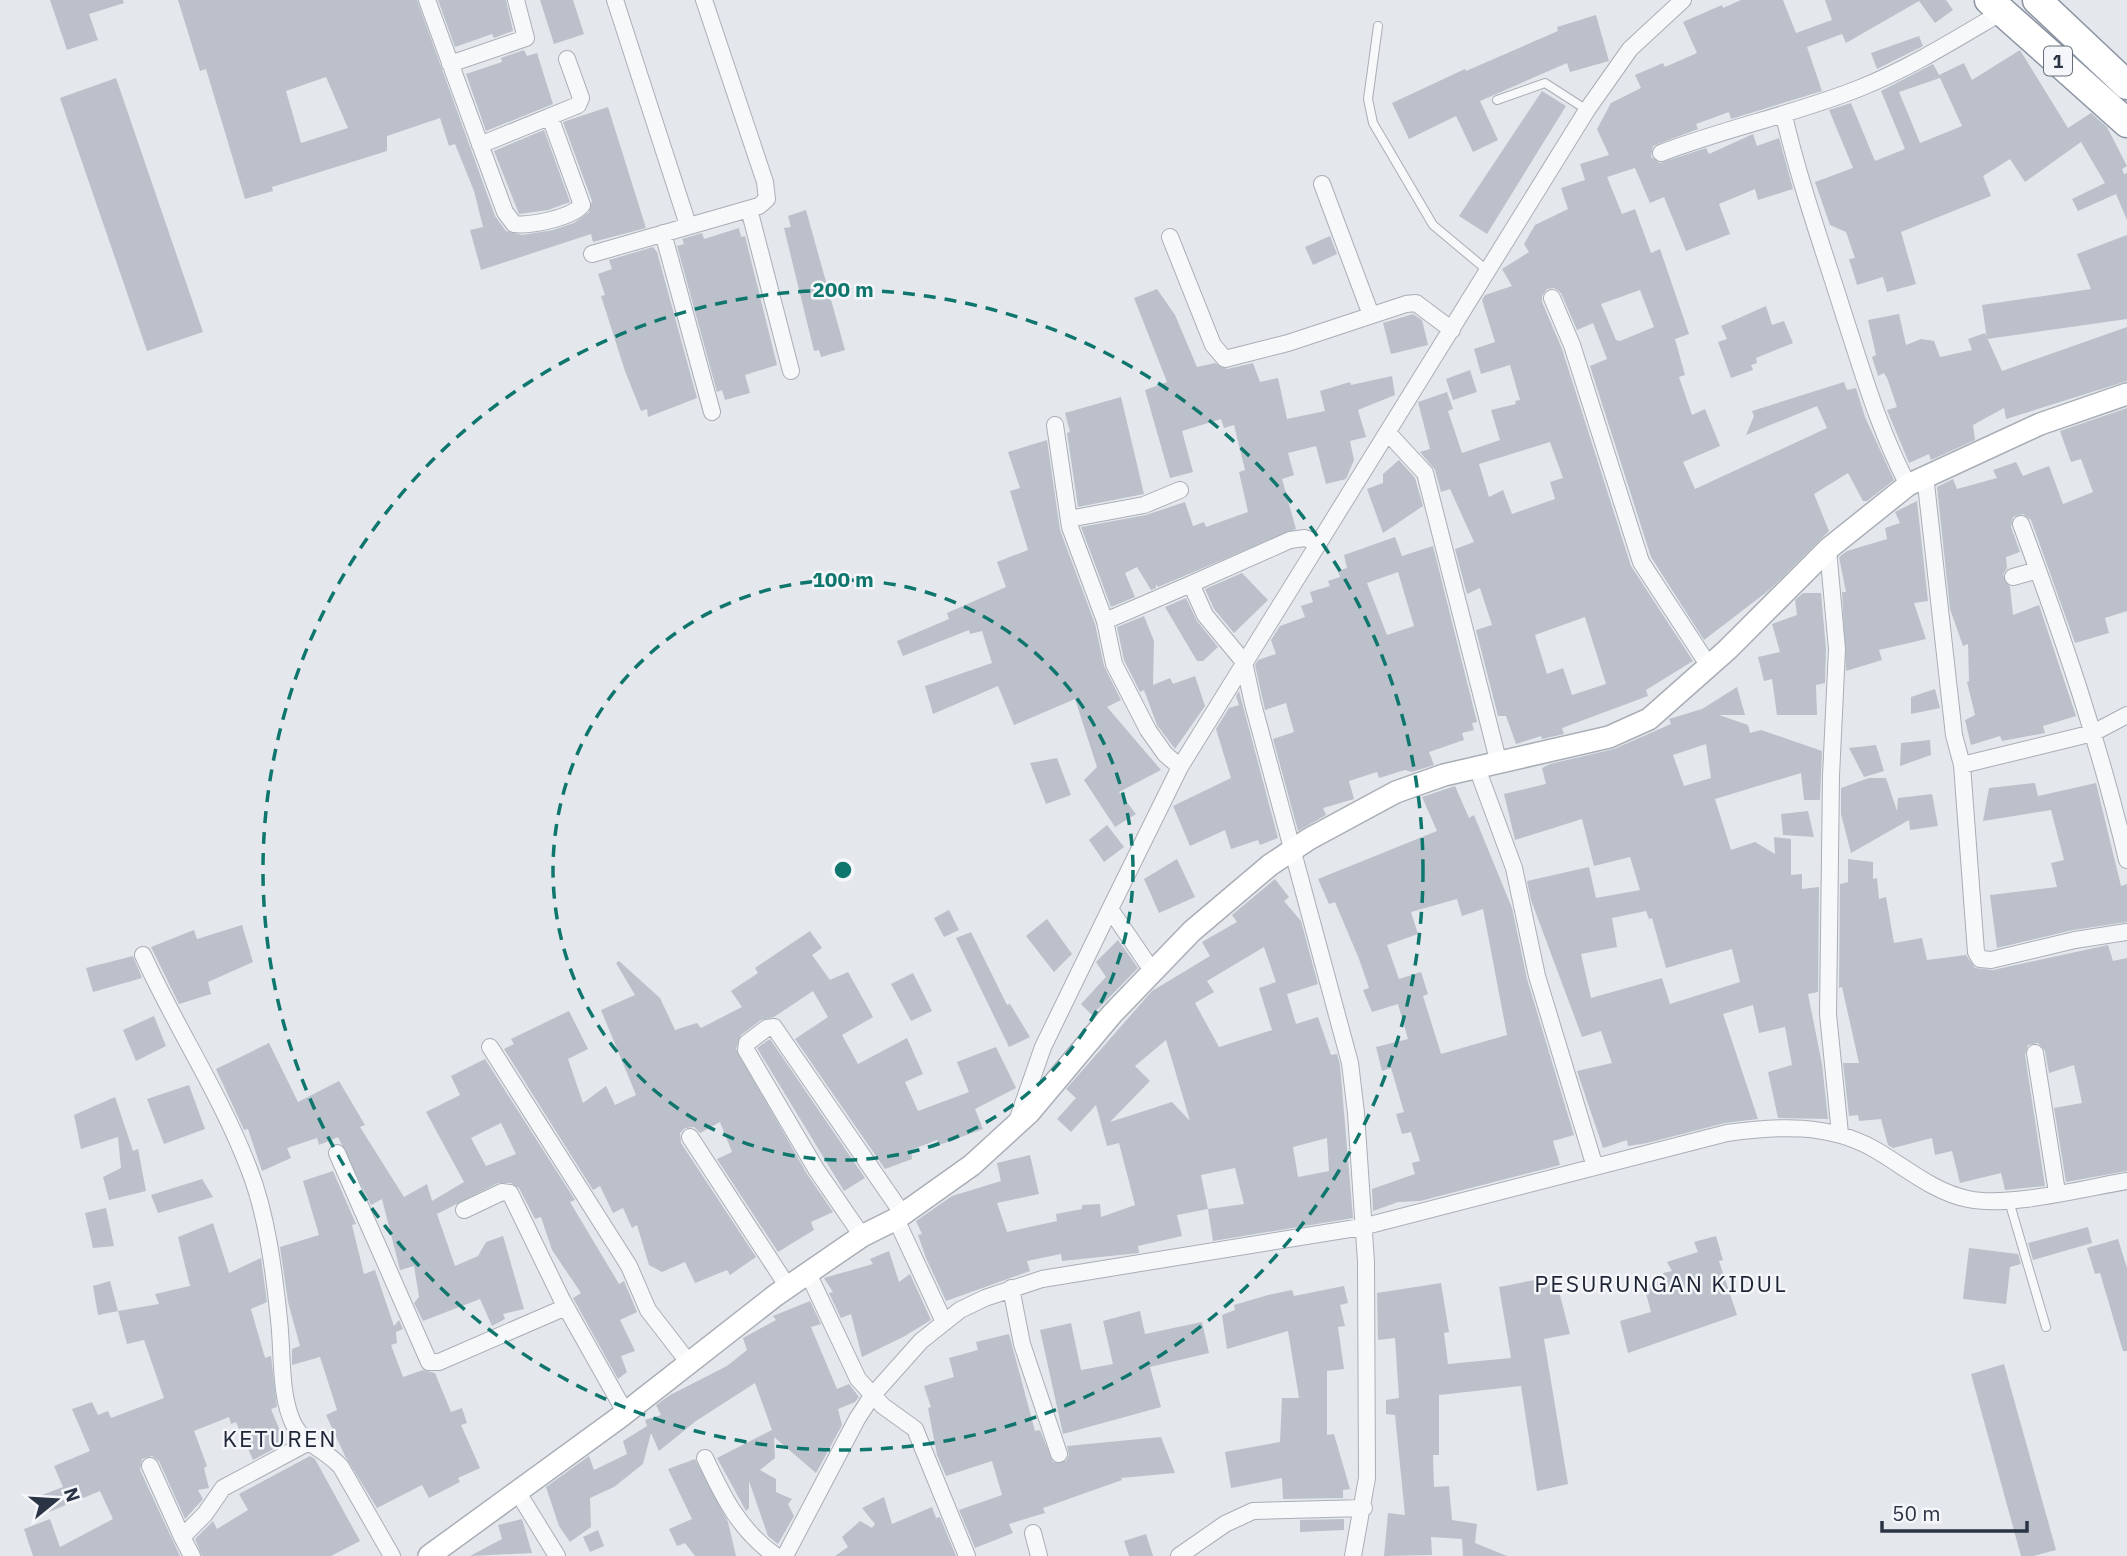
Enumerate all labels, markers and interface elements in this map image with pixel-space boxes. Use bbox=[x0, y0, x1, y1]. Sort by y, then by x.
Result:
road number: 1 bbox=[2044, 46, 2072, 76]
text: 200 m bbox=[812, 275, 874, 303]
text: 100 m bbox=[812, 565, 874, 593]
centre of rings bbox=[831, 858, 855, 882]
district label: PESURUNGAN KIDUL bbox=[1534, 1268, 1788, 1298]
district label: KETUREN bbox=[222, 1423, 338, 1453]
north arrow bbox=[21, 1465, 91, 1535]
text: N bbox=[59, 1484, 86, 1505]
scale bar bbox=[1882, 1490, 2027, 1534]
text: 50 m bbox=[1892, 1499, 1941, 1527]

